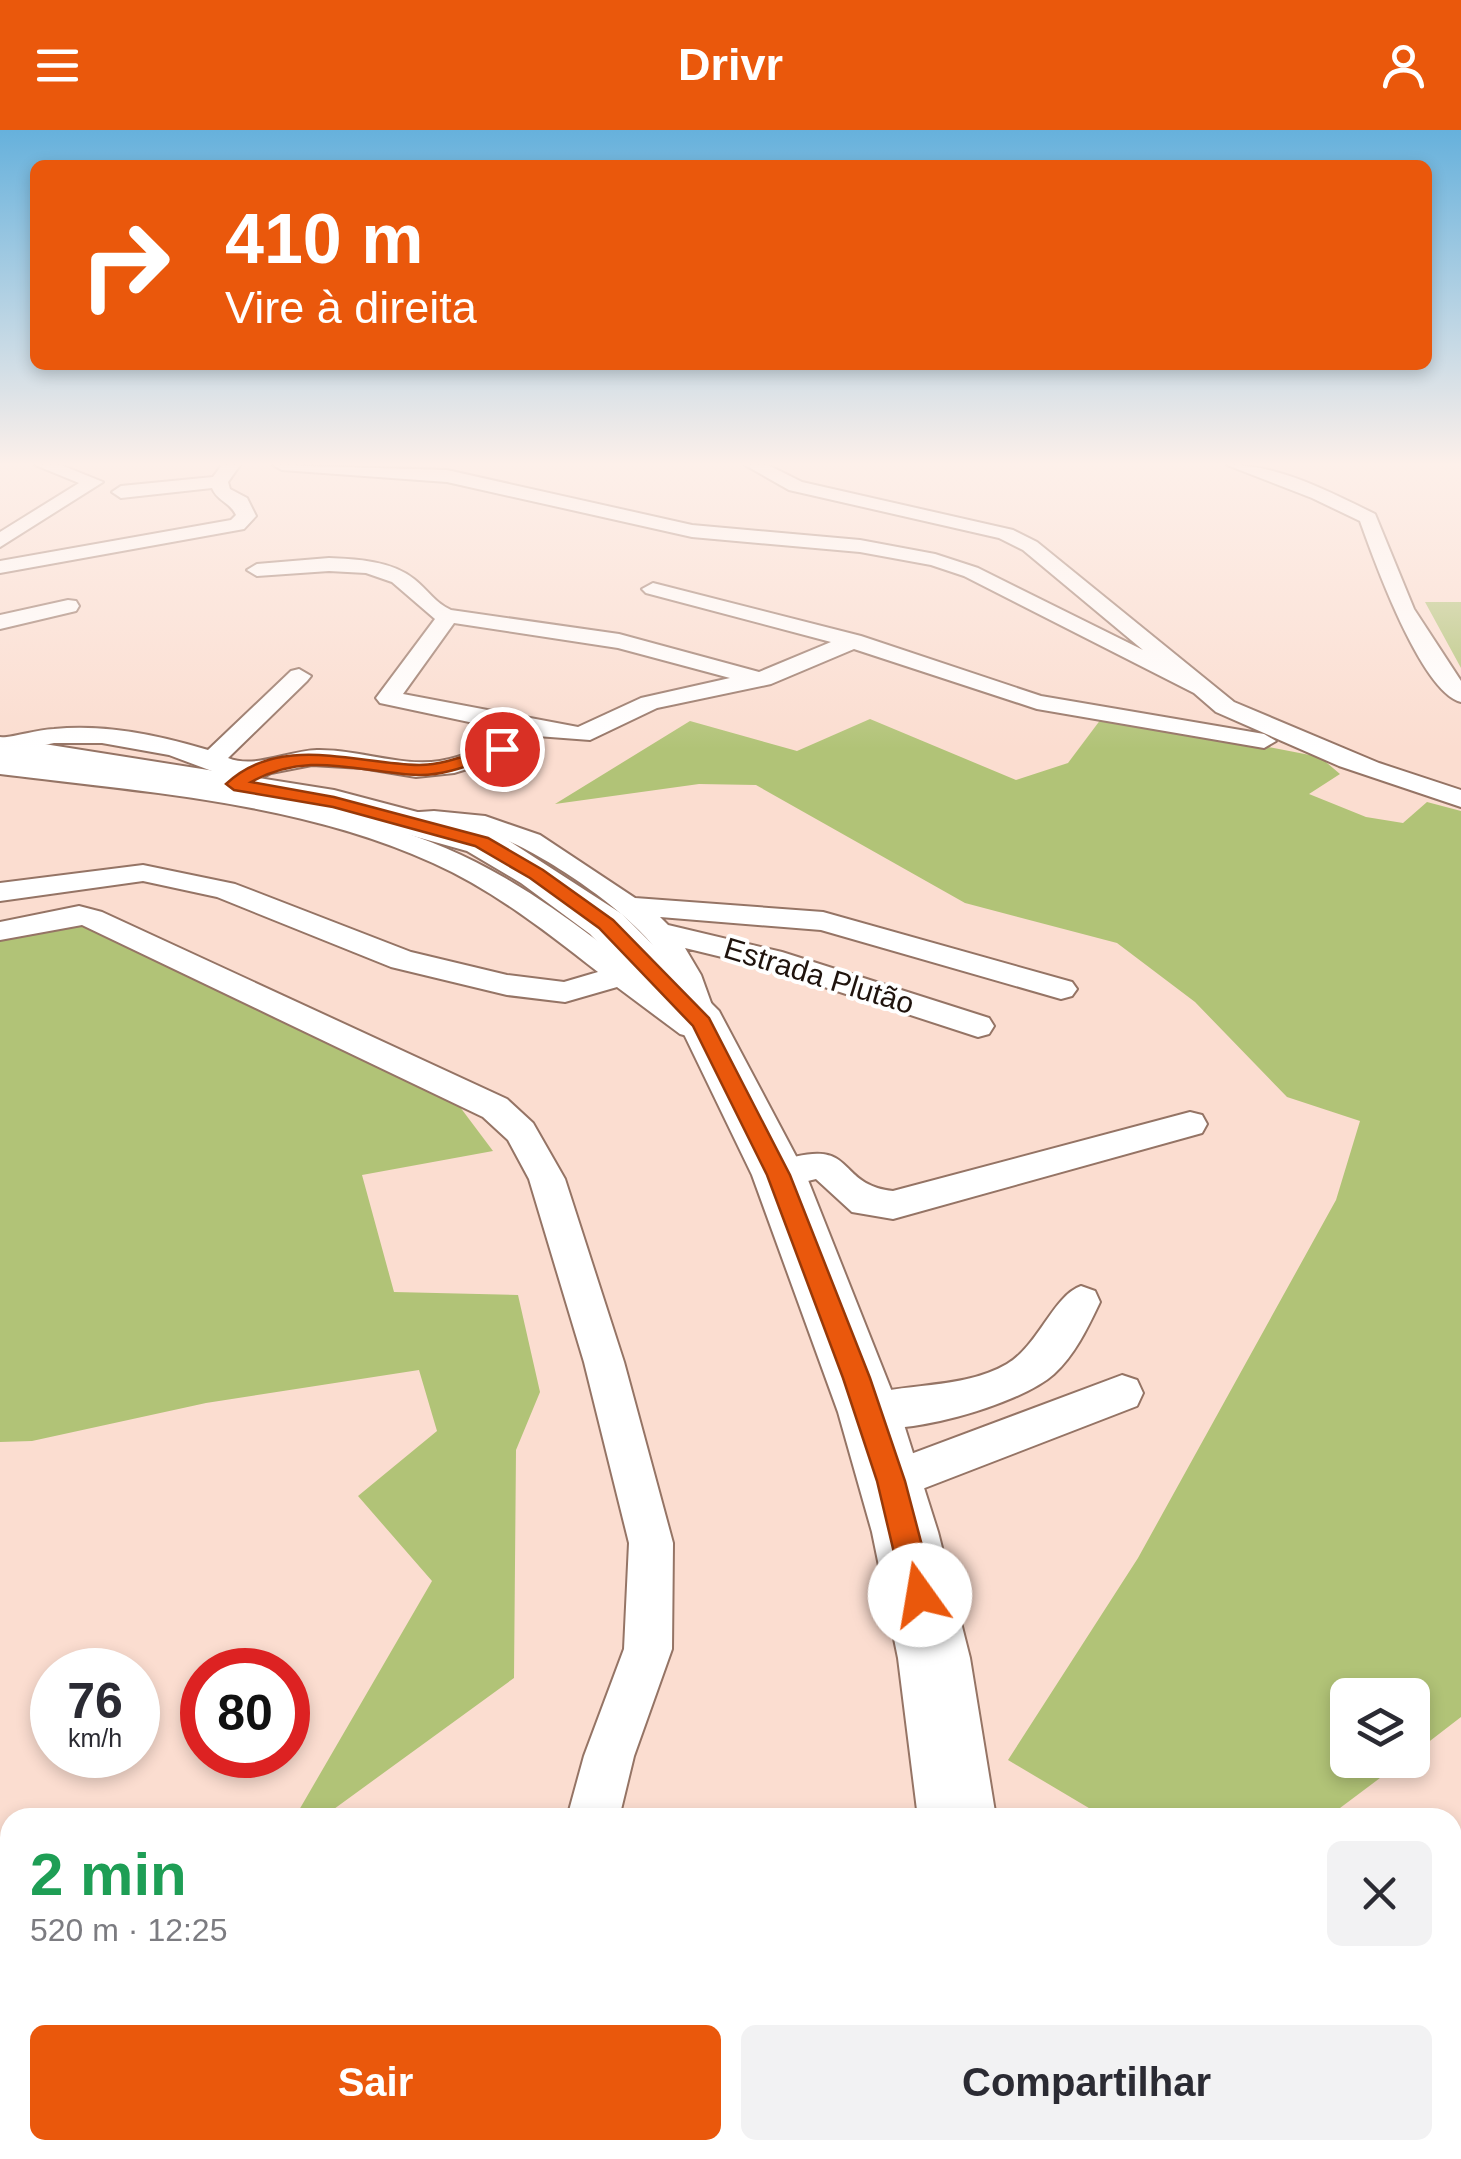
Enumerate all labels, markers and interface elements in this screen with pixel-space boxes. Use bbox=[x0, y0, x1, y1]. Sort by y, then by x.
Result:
icon: menu bbox=[30, 38, 85, 93]
icon: person bbox=[1376, 38, 1431, 93]
text: Drivr bbox=[678, 39, 783, 90]
icon: right bbox=[60, 200, 190, 330]
text: 410 m bbox=[225, 200, 423, 278]
text: Vire à direita bbox=[225, 282, 477, 333]
pin bbox=[460, 707, 545, 792]
icon: arrive bbox=[475, 722, 530, 777]
street label: Estrada Plutão bbox=[720, 931, 918, 1020]
position arrow bbox=[868, 1543, 972, 1647]
speed limit sign: 80 bbox=[180, 1648, 310, 1778]
text: 76 bbox=[67, 1673, 123, 1729]
map controls bbox=[1330, 1678, 1430, 1778]
button: layers bbox=[1330, 1678, 1430, 1778]
text: km/h bbox=[68, 1724, 122, 1752]
text: 2 min bbox=[30, 1841, 187, 1908]
button: close bbox=[1327, 1841, 1432, 1946]
text: 520 m · 12:25 bbox=[30, 1912, 227, 1948]
button: Sair bbox=[30, 2025, 721, 2140]
button: Compartilhar bbox=[741, 2025, 1432, 2140]

